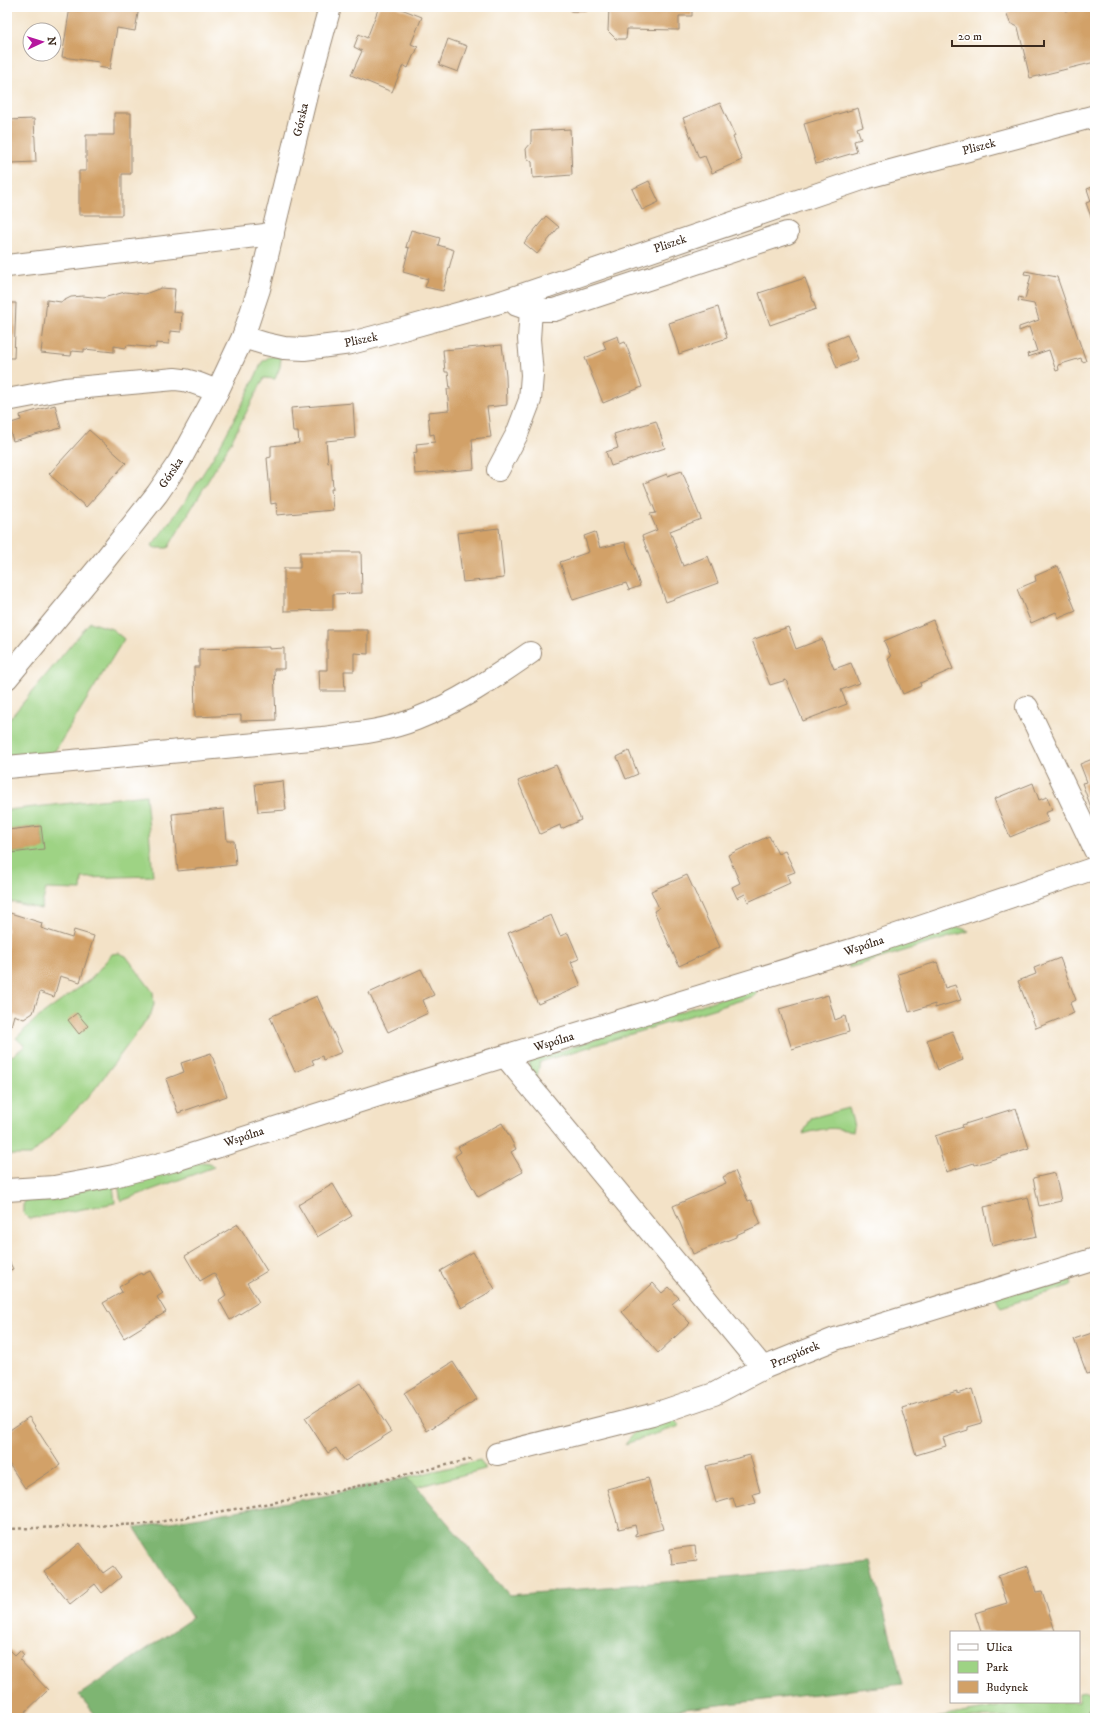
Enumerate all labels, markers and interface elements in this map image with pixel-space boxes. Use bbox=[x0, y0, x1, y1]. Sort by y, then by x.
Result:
north arrow bbox=[22, 22, 62, 62]
scale bar bbox=[952, 22, 1044, 48]
text: 20 m bbox=[958, 29, 982, 44]
text: N bbox=[44, 36, 58, 46]
street label: Górska bbox=[290, 101, 312, 138]
street label: Pliszek bbox=[961, 135, 997, 159]
street label: Pliszek bbox=[652, 231, 688, 257]
street label: Pliszek bbox=[343, 329, 379, 351]
street label: Górska bbox=[155, 454, 187, 491]
street label: Wspólna bbox=[841, 932, 887, 960]
street label: Wspólna bbox=[531, 1029, 577, 1055]
street label: Wspólna bbox=[221, 1123, 267, 1151]
street label: Przepiórek bbox=[768, 1338, 822, 1372]
legend bbox=[950, 1631, 1080, 1703]
text: Ulica bbox=[986, 1640, 1013, 1655]
text: Park bbox=[986, 1660, 1008, 1675]
text: Budynek bbox=[986, 1680, 1028, 1695]

